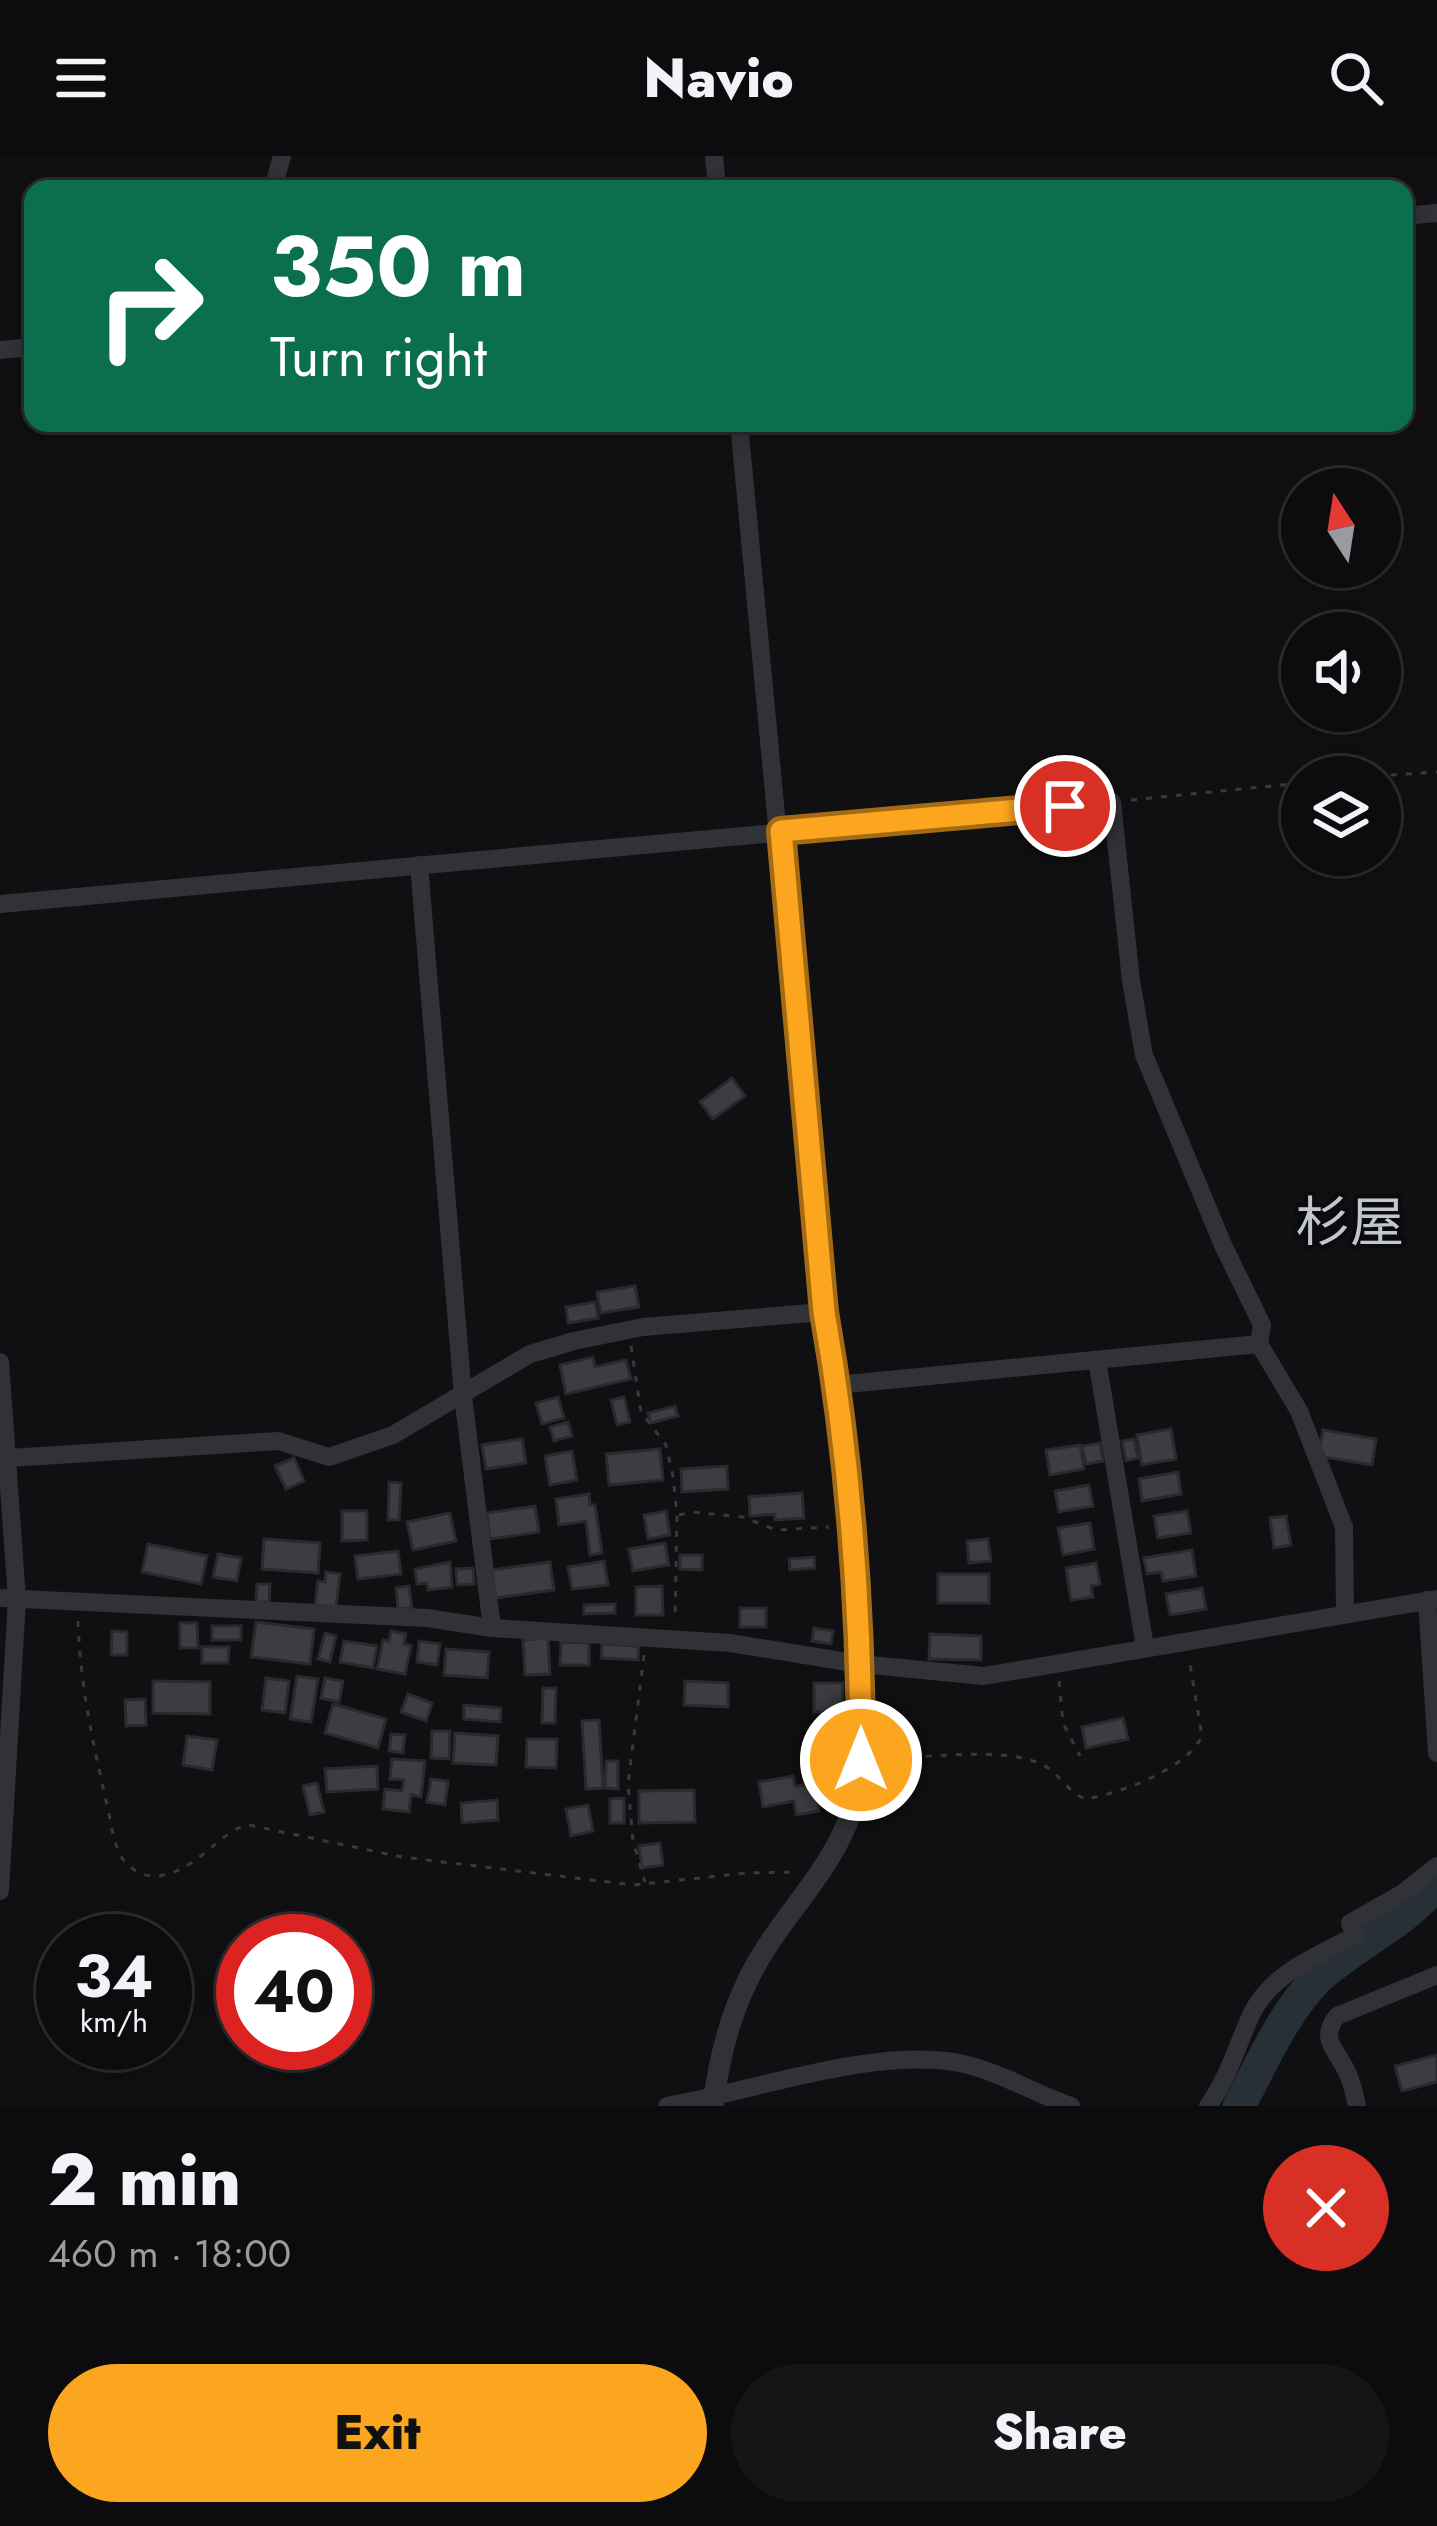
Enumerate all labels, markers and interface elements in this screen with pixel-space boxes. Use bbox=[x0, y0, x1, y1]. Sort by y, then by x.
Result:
text: Navio bbox=[643, 39, 794, 117]
icon: menu bbox=[48, 45, 114, 111]
icon: search bbox=[1323, 45, 1389, 111]
text: 350 m bbox=[270, 206, 526, 328]
icon: right bbox=[72, 228, 228, 384]
text: Turn right bbox=[270, 318, 487, 396]
north arrow bbox=[1281, 468, 1401, 588]
map controls bbox=[1281, 468, 1401, 876]
button: sound bbox=[1281, 612, 1401, 732]
pin bbox=[1014, 755, 1116, 857]
button: layers bbox=[1281, 756, 1401, 876]
icon: arrive bbox=[1032, 773, 1098, 839]
district label: 杉屋 bbox=[1296, 1183, 1404, 1261]
position arrow bbox=[798, 1697, 924, 1823]
speed limit sign: 40 bbox=[216, 1914, 372, 2070]
text: 34 bbox=[74, 1933, 154, 2020]
text: km/h bbox=[80, 2000, 148, 2043]
text: 2 min bbox=[48, 2128, 241, 2232]
button: close bbox=[1263, 2145, 1389, 2271]
text: 460 m · 18:00 bbox=[48, 2225, 291, 2282]
button: Exit bbox=[48, 2364, 707, 2502]
button: Share bbox=[731, 2364, 1389, 2502]

